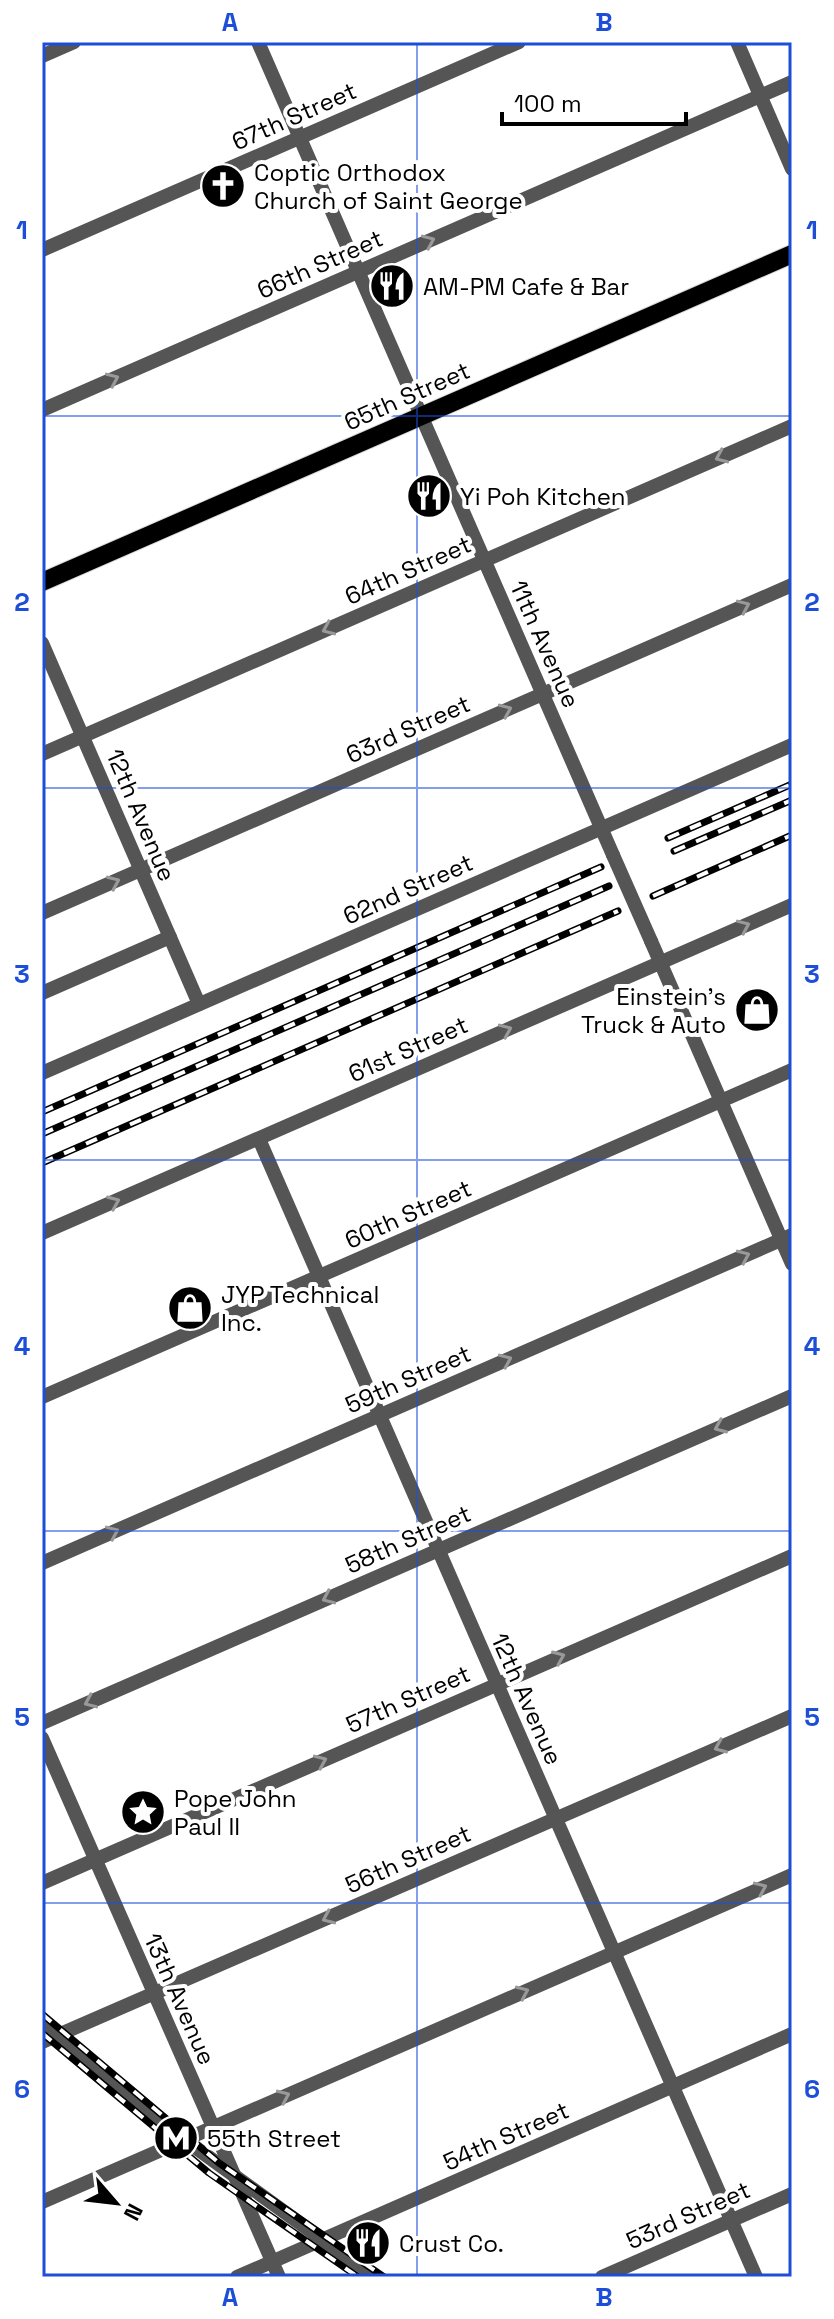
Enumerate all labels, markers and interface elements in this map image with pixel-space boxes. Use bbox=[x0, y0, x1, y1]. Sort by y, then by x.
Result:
text: A bbox=[222, 5, 239, 39]
text: B bbox=[595, 5, 613, 39]
street label: 67th Street bbox=[227, 75, 361, 157]
scale bar bbox=[502, 76, 686, 126]
text: 100 m bbox=[514, 88, 582, 119]
place label: Coptic Orthodox Church of Saint George bbox=[254, 157, 523, 216]
church icon: Coptic Orthodox Church of Saint George bbox=[199, 162, 247, 210]
text: 1 bbox=[16, 213, 28, 247]
text: 1 bbox=[806, 213, 818, 247]
street label: 66th Street bbox=[252, 222, 388, 306]
one-way arrow bbox=[420, 235, 435, 251]
restaurant icon: AM-PM Cafe & Bar bbox=[368, 262, 416, 310]
place label: AM-PM Cafe & Bar bbox=[423, 271, 629, 302]
street label: 65th Street bbox=[339, 355, 475, 437]
one-way arrow bbox=[105, 372, 120, 388]
one-way arrow bbox=[714, 448, 729, 464]
restaurant icon: Yi Poh Kitchen bbox=[405, 472, 453, 520]
place label: Yi Poh Kitchen bbox=[460, 481, 626, 512]
street label: 64th Street bbox=[340, 528, 476, 612]
street label: 11th Avenue bbox=[503, 575, 587, 713]
text: 2 bbox=[14, 585, 30, 619]
text: 2 bbox=[804, 585, 820, 619]
one-way arrow bbox=[736, 600, 750, 616]
one-way arrow bbox=[322, 619, 337, 635]
street label: 63rd Street bbox=[341, 688, 475, 770]
one-way arrow bbox=[497, 704, 512, 720]
street label: 12th Avenue bbox=[99, 744, 183, 886]
street label: 62nd Street bbox=[338, 847, 478, 931]
one-way arrow bbox=[105, 876, 120, 892]
one-way arrow bbox=[736, 920, 750, 936]
text: 3 bbox=[14, 957, 30, 991]
text: 3 bbox=[804, 957, 820, 991]
place label: Einstein's Truck & Auto bbox=[581, 981, 726, 1040]
shop icon: Einstein's Truck & Auto bbox=[733, 986, 781, 1034]
street label: 61st Street bbox=[343, 1009, 473, 1089]
one-way arrow bbox=[497, 1024, 512, 1040]
street label: 60th Street bbox=[340, 1172, 476, 1256]
one-way arrow bbox=[105, 1195, 120, 1211]
one-way arrow bbox=[736, 1250, 750, 1266]
place label: JYP Technical Inc. bbox=[221, 1279, 379, 1338]
shop icon: JYP Technical Inc. bbox=[166, 1284, 214, 1332]
text: 4 bbox=[14, 1329, 30, 1363]
text: 4 bbox=[804, 1329, 820, 1363]
street label: 59th Street bbox=[340, 1338, 476, 1420]
one-way arrow bbox=[498, 1354, 512, 1370]
one-way arrow bbox=[714, 1418, 729, 1434]
street label: 58th Street bbox=[340, 1497, 476, 1581]
one-way arrow bbox=[105, 1525, 120, 1541]
one-way arrow bbox=[322, 1589, 336, 1605]
street label: 12th Avenue bbox=[484, 1628, 570, 1770]
one-way arrow bbox=[551, 1650, 565, 1666]
street label: 57th Street bbox=[341, 1658, 475, 1740]
one-way arrow bbox=[84, 1693, 98, 1709]
text: 5 bbox=[14, 1700, 30, 1734]
text: 5 bbox=[804, 1700, 820, 1734]
one-way arrow bbox=[714, 1737, 729, 1753]
one-way arrow bbox=[313, 1754, 327, 1770]
place label: Pope John Paul II bbox=[174, 1783, 297, 1842]
place icon: Pope John Paul II bbox=[119, 1788, 167, 1836]
street label: 56th Street bbox=[340, 1818, 476, 1900]
one-way arrow bbox=[753, 1882, 767, 1898]
one-way arrow bbox=[322, 1908, 336, 1924]
street label: 13th Avenue bbox=[137, 1928, 223, 2070]
one-way arrow bbox=[515, 1986, 529, 2002]
text: 6 bbox=[14, 2072, 30, 2106]
text: 6 bbox=[804, 2072, 820, 2106]
one-way arrow bbox=[276, 2090, 291, 2106]
street label: 54th Street bbox=[438, 2094, 574, 2178]
metro station icon: 55th Street bbox=[152, 2114, 200, 2162]
place label: 55th Street bbox=[207, 2123, 341, 2154]
north arrow bbox=[76, 2163, 156, 2243]
street label: 53rd Street bbox=[621, 2174, 755, 2256]
text: N bbox=[118, 2199, 149, 2225]
restaurant icon: Crust Co. bbox=[344, 2219, 392, 2267]
place label: Crust Co. bbox=[399, 2228, 504, 2259]
text: A bbox=[222, 2280, 239, 2314]
text: B bbox=[595, 2280, 613, 2314]

